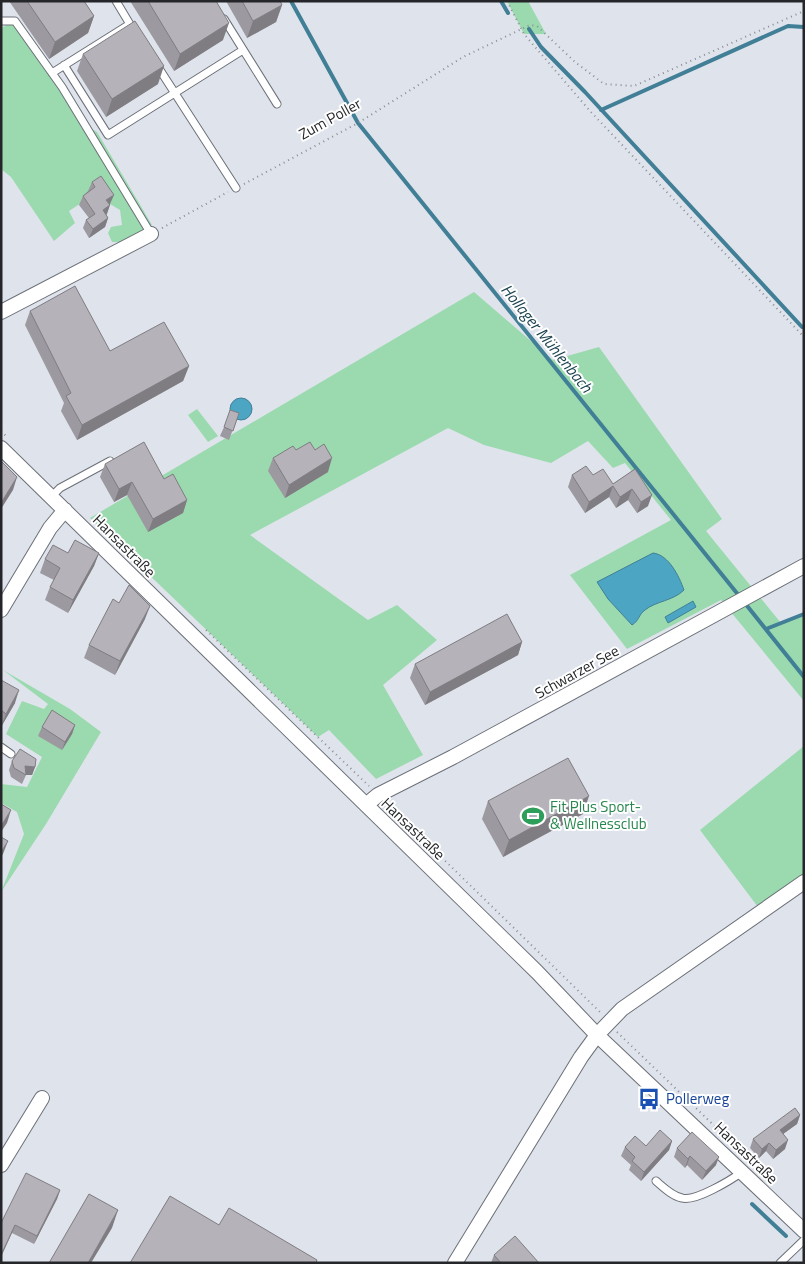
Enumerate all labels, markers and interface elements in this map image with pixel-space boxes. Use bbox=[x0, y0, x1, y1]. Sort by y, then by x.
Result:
street label: Zum Poller bbox=[294, 92, 365, 145]
water label: Hollager Mühlenbach bbox=[496, 278, 599, 398]
street label: Hansastraße bbox=[87, 509, 161, 583]
street label: Schwarzer See bbox=[531, 639, 623, 704]
street label: Hansastraße bbox=[376, 792, 451, 865]
place label: Fit Plus Sport- & Wellnessclub bbox=[550, 795, 647, 835]
sports icon: Fit Plus Sport- & Wellnessclub bbox=[520, 803, 546, 829]
bus stop icon: Pollerweg bbox=[636, 1086, 662, 1112]
place label: Pollerweg bbox=[666, 1087, 729, 1110]
street label: Hansastraße bbox=[709, 1116, 784, 1189]

